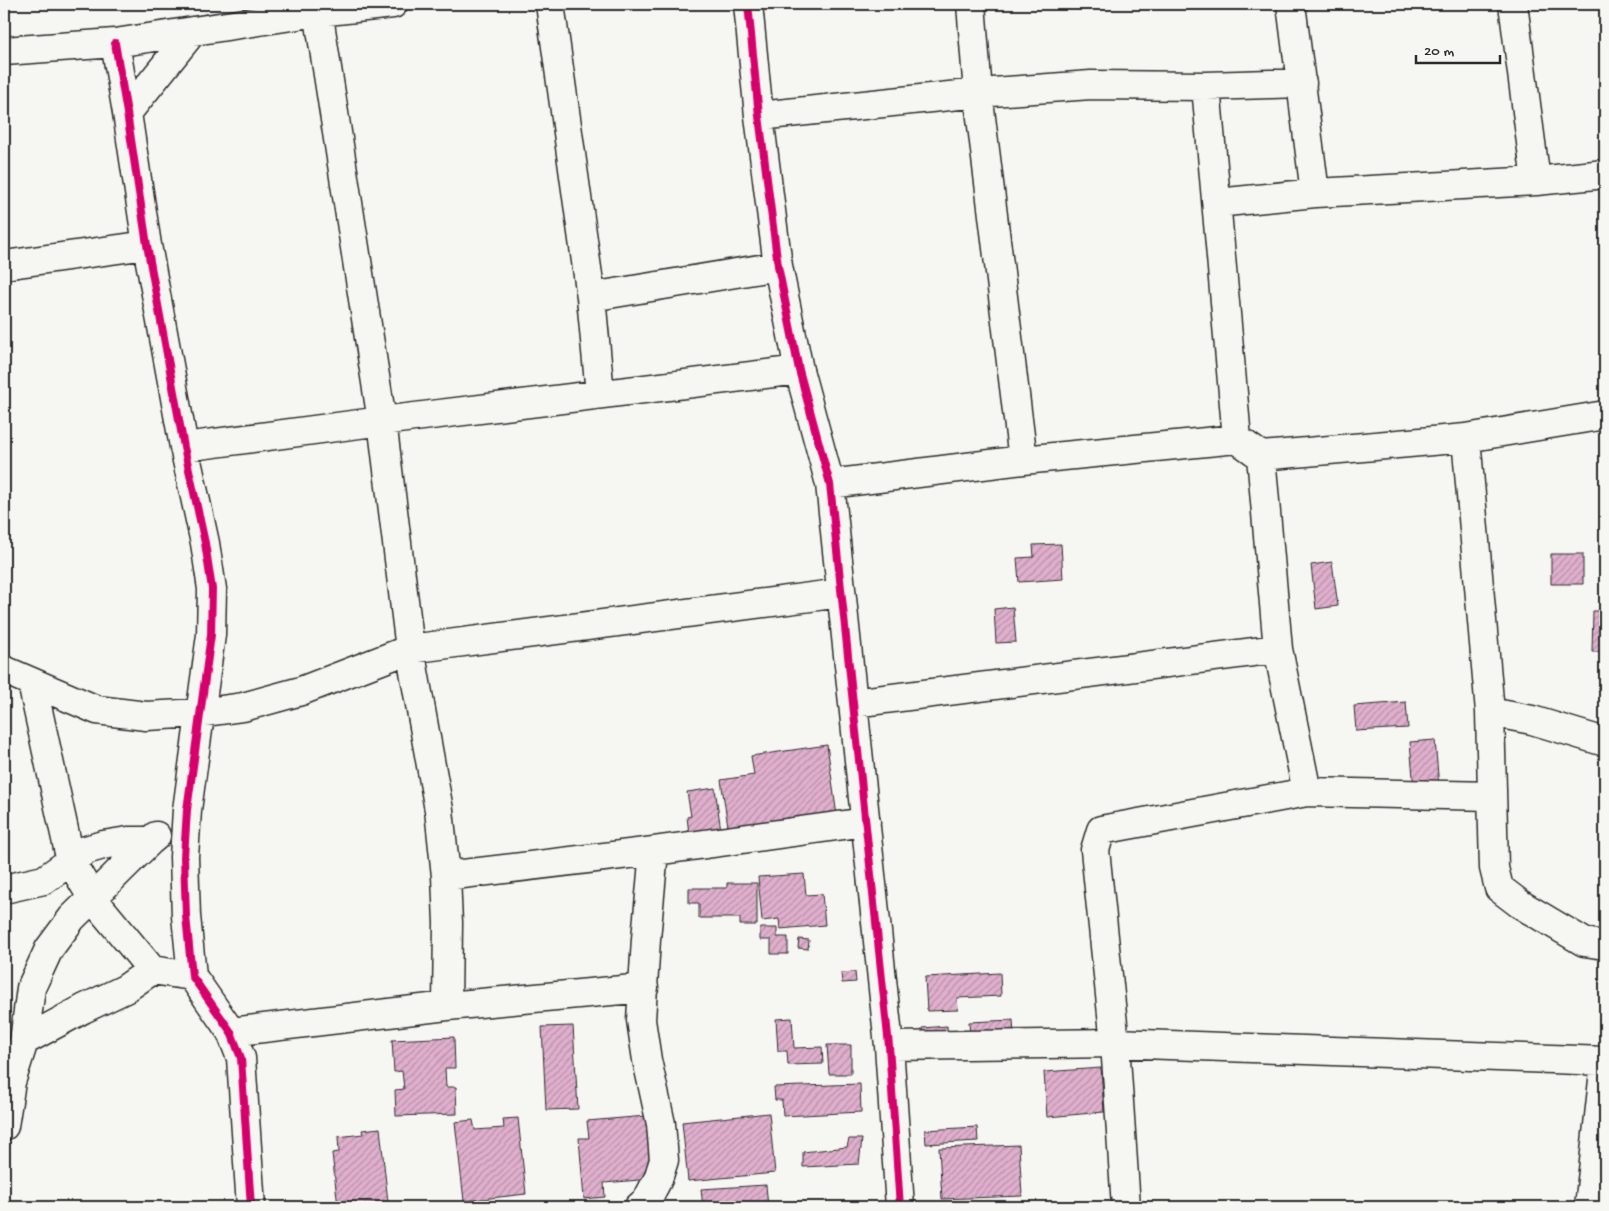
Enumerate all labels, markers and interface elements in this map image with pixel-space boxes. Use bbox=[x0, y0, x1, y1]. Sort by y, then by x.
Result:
scale bar bbox=[1416, 32, 1500, 64]
text: 20 m bbox=[1424, 43, 1454, 61]

